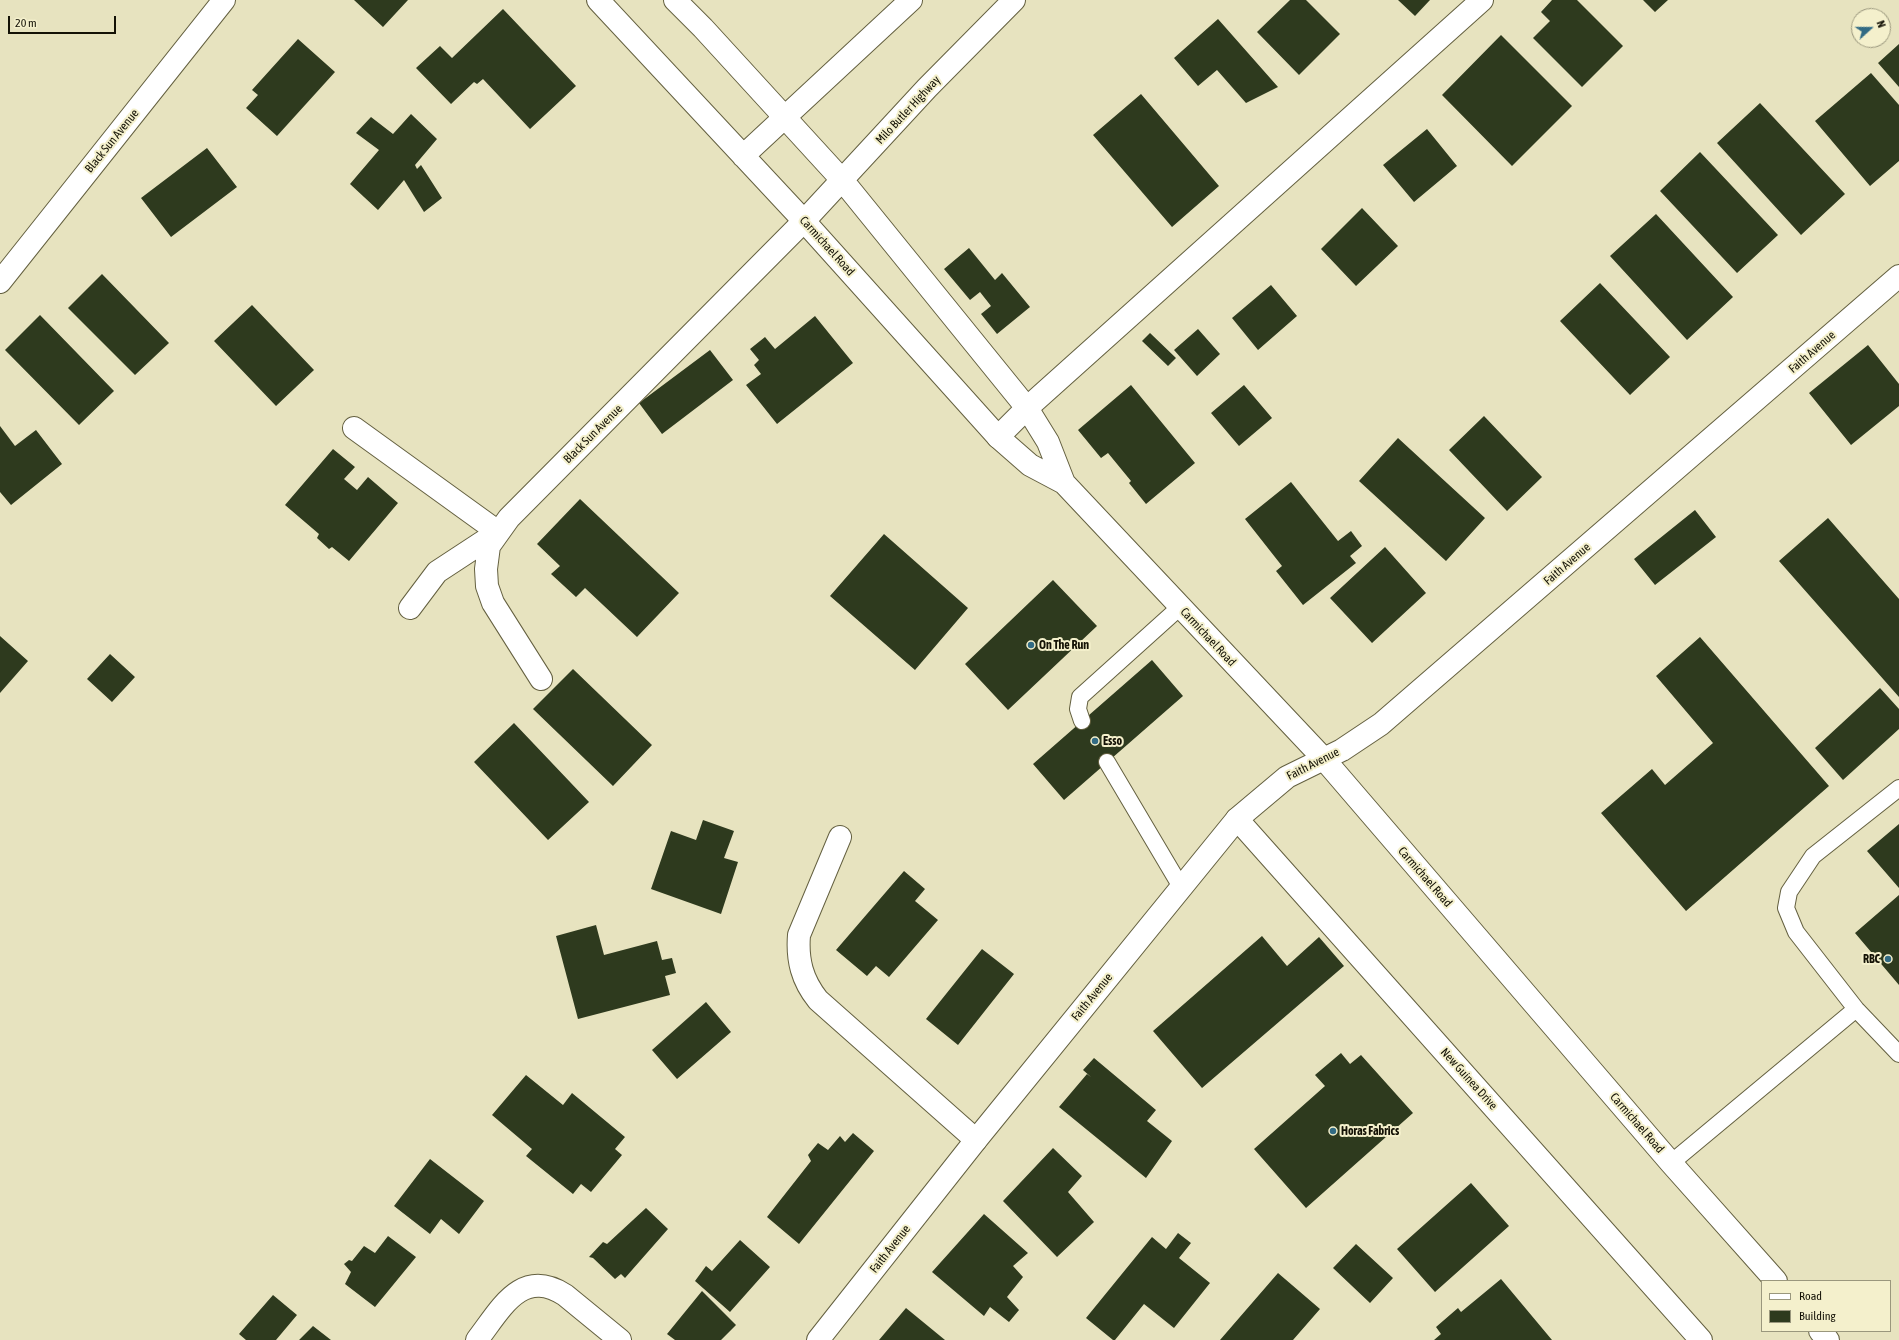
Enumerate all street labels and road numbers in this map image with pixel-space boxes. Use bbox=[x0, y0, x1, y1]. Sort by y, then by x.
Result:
street label: Milo Butler Highway bbox=[873, 73, 943, 147]
street label: Black Sun Avenue bbox=[82, 106, 142, 176]
street label: Carmichael Road bbox=[797, 213, 857, 279]
street label: Faith Avenue bbox=[1786, 328, 1838, 376]
street label: Black Sun Avenue bbox=[561, 402, 625, 466]
street label: Faith Avenue bbox=[1541, 540, 1593, 588]
street label: Carmichael Road bbox=[1177, 605, 1239, 669]
street label: Faith Avenue bbox=[1284, 745, 1342, 783]
street label: Carmichael Road bbox=[1395, 844, 1455, 910]
street label: Faith Avenue bbox=[1068, 970, 1116, 1024]
street label: New Guinea Drive bbox=[1438, 1045, 1500, 1113]
street label: Carmichael Road bbox=[1607, 1090, 1667, 1156]
street label: Faith Avenue bbox=[867, 1222, 913, 1276]

